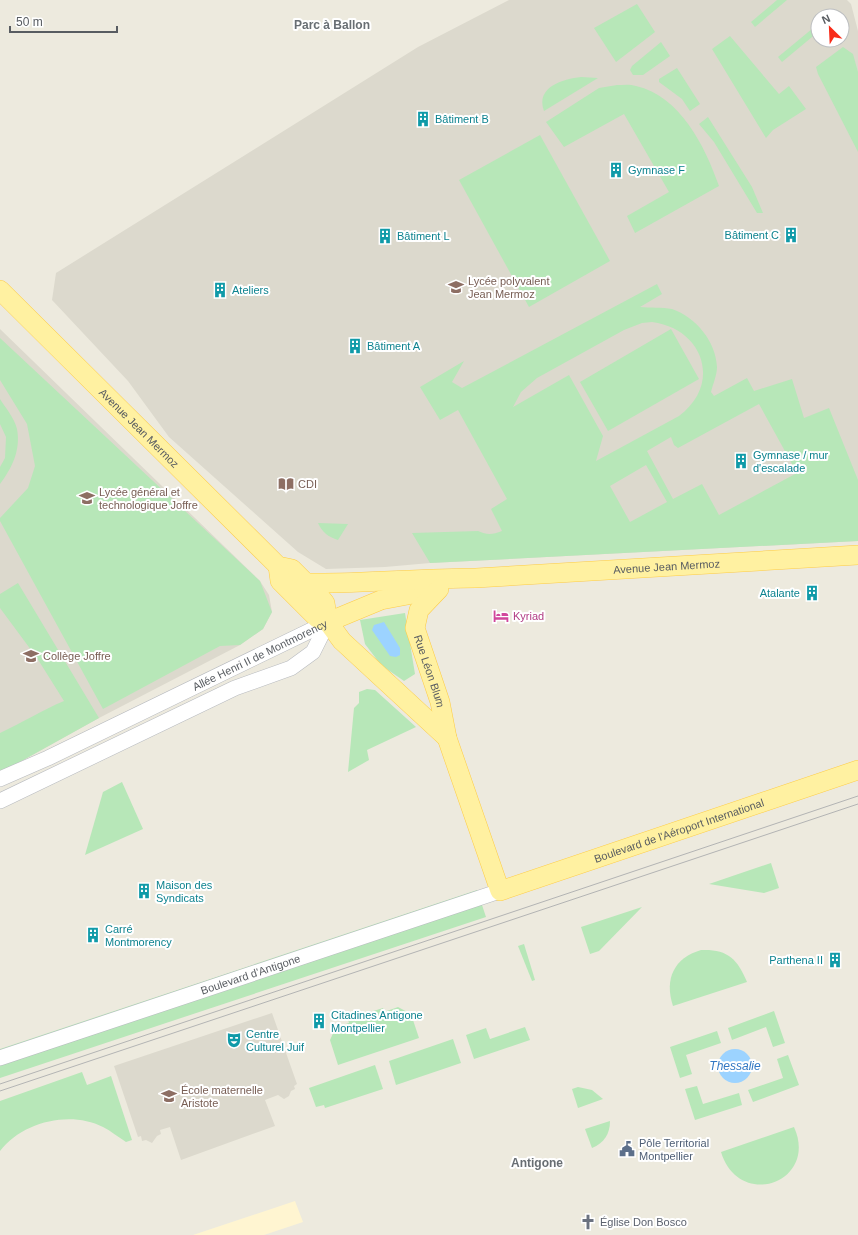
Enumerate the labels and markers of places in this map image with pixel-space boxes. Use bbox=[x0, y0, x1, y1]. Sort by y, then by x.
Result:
building icon: Bâtiment B bbox=[414, 110, 432, 128]
place label: Bâtiment B bbox=[435, 113, 489, 125]
building icon: Gymnase F bbox=[607, 161, 625, 179]
place label: Gymnase F bbox=[628, 164, 685, 176]
building icon: Bâtiment C bbox=[782, 226, 800, 244]
building icon: Bâtiment L bbox=[376, 227, 394, 245]
place label: Bâtiment C bbox=[725, 229, 779, 241]
place label: Bâtiment L bbox=[397, 230, 450, 242]
place label: Lycée polyvalent Jean Mermoz bbox=[468, 275, 550, 300]
school or university icon: Lycée polyvalent Jean Mermoz bbox=[447, 278, 465, 296]
building icon: Ateliers bbox=[211, 281, 229, 299]
place label: Ateliers bbox=[232, 284, 269, 296]
building icon: Bâtiment A bbox=[346, 337, 364, 355]
place label: Bâtiment A bbox=[367, 340, 421, 352]
place label: Gymnase / mur d'escalade bbox=[753, 449, 829, 474]
building icon: Gymnase / mur d'escalade bbox=[732, 452, 750, 470]
library icon: CDI bbox=[277, 475, 295, 493]
place label: CDI bbox=[298, 478, 317, 490]
place label: Lycée général et technologique Joffre bbox=[99, 486, 198, 511]
school or university icon: Lycée général et technologique Joffre bbox=[78, 489, 96, 507]
building icon: Atalante bbox=[803, 584, 821, 602]
place label: Atalante bbox=[760, 587, 800, 599]
hotel icon: Kyriad bbox=[492, 607, 510, 625]
place label: Kyriad bbox=[513, 610, 544, 622]
school or university icon: Collège Joffre bbox=[22, 647, 40, 665]
place label: Collège Joffre bbox=[43, 650, 111, 662]
place label: Maison des Syndicats bbox=[156, 879, 213, 904]
building icon: Maison des Syndicats bbox=[135, 882, 153, 900]
place label: Carré Montmorency bbox=[105, 923, 172, 948]
building icon: Carré Montmorency bbox=[84, 926, 102, 944]
building icon: Parthena II bbox=[826, 951, 844, 969]
place label: Parthena II bbox=[769, 954, 823, 966]
place label: Citadines Antigone Montpellier bbox=[331, 1009, 423, 1034]
building icon: Citadines Antigone Montpellier bbox=[310, 1012, 328, 1030]
place label: Centre Culturel Juif bbox=[246, 1028, 305, 1053]
theatre icon: Centre Culturel Juif bbox=[225, 1031, 243, 1049]
place label: École maternelle Aristote bbox=[181, 1084, 263, 1109]
school or university icon: École maternelle Aristote bbox=[160, 1087, 178, 1105]
place label: Pôle Territorial Montpellier bbox=[639, 1137, 709, 1162]
public building icon: Pôle Territorial Montpellier bbox=[618, 1140, 636, 1158]
church icon: Église Don Bosco bbox=[579, 1213, 597, 1231]
place label: Église Don Bosco bbox=[600, 1216, 687, 1228]

